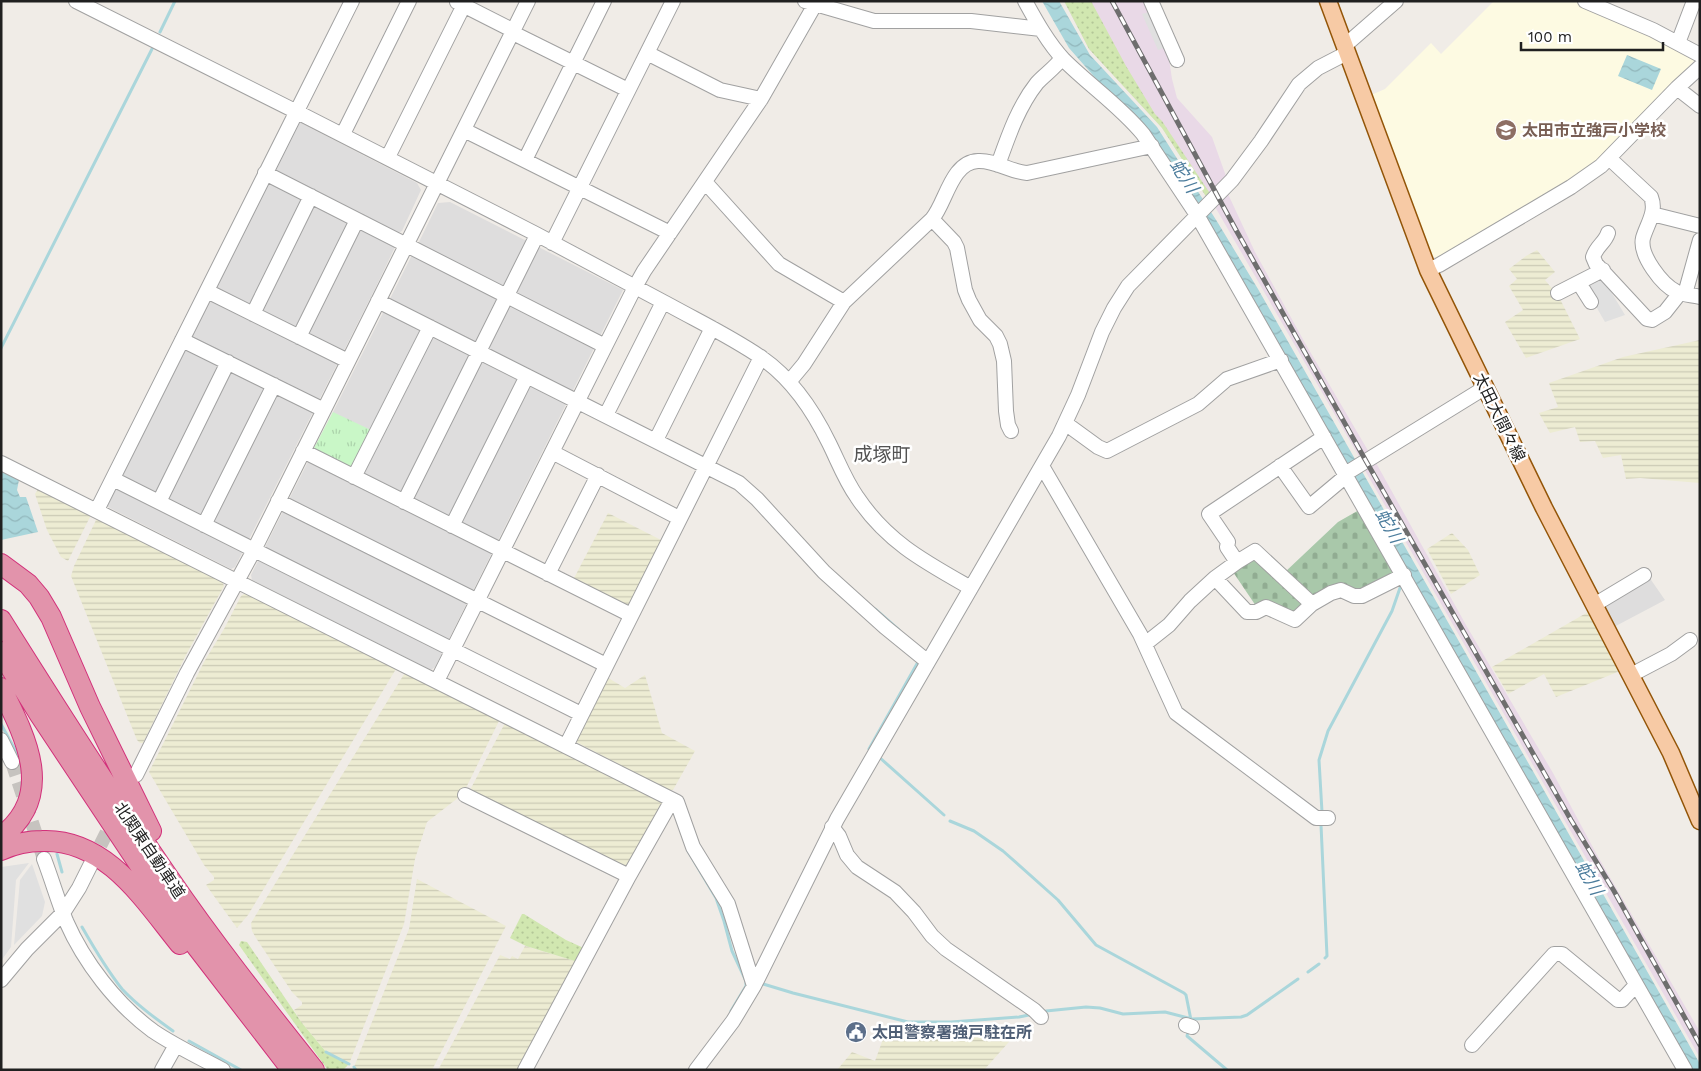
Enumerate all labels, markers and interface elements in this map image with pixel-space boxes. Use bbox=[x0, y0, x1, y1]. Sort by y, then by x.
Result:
scale bar bbox=[1521, 20, 1664, 52]
text: 100 m bbox=[1528, 28, 1572, 46]
school or university icon: 太田市立強戸小学校 bbox=[1494, 118, 1518, 142]
place label: 太田市立強戸小学校 bbox=[1522, 121, 1666, 140]
water label: 蛇川 bbox=[1166, 155, 1204, 198]
street label: 太田大間々線 bbox=[1470, 370, 1529, 465]
district label: 成塚町 bbox=[853, 443, 911, 466]
water label: 蛇川 bbox=[1371, 505, 1409, 548]
street label: 北関東自動車道 bbox=[110, 799, 189, 902]
water label: 蛇川 bbox=[1571, 857, 1609, 900]
public building icon: 太田警察署強戸駐在所 bbox=[844, 1020, 868, 1044]
place label: 太田警察署強戸駐在所 bbox=[872, 1023, 1032, 1042]

